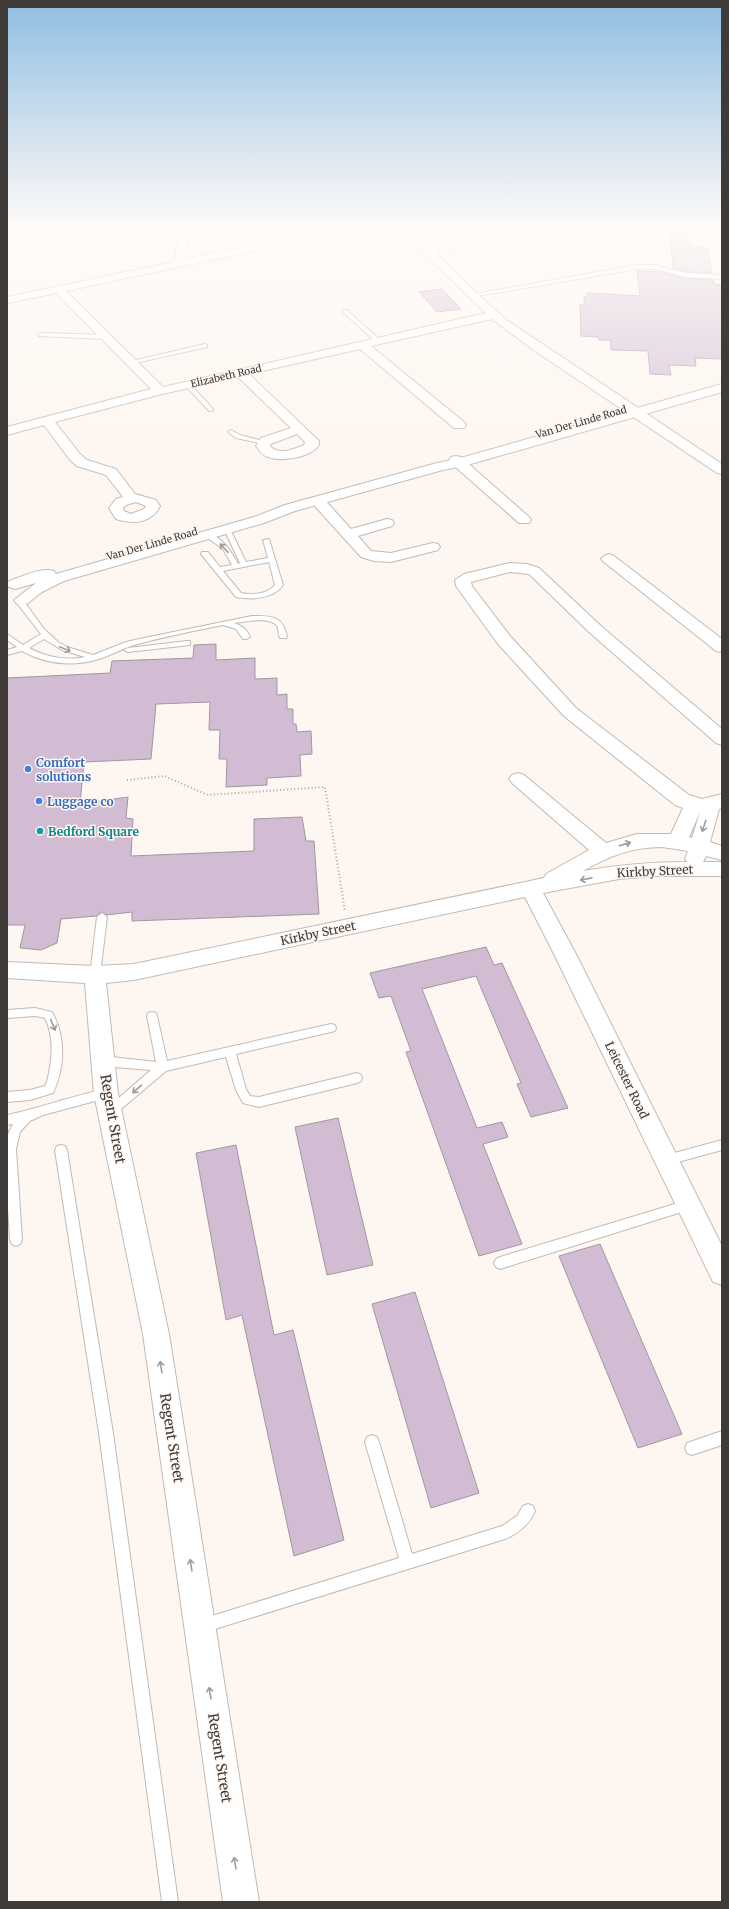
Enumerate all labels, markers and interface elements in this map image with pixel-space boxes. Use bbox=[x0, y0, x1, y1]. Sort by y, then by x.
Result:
street label: Elizabeth Road bbox=[189, 362, 263, 390]
street label: Van Der Linde Road bbox=[533, 403, 628, 442]
street label: Van Der Linde Road bbox=[104, 525, 199, 564]
one-way arrow bbox=[220, 543, 229, 553]
one-way arrow bbox=[59, 646, 71, 654]
place label: Comfort solutions bbox=[36, 755, 91, 784]
marker: Comfort solutions bbox=[23, 764, 33, 774]
place label: Luggage co bbox=[47, 794, 114, 809]
marker: Luggage co bbox=[34, 796, 44, 806]
one-way arrow bbox=[700, 820, 708, 832]
place label: Bedford Square bbox=[48, 824, 139, 839]
marker: Bedford Square bbox=[35, 826, 45, 836]
one-way arrow bbox=[619, 840, 632, 847]
street label: Kirkby Street bbox=[616, 861, 694, 880]
one-way arrow bbox=[580, 875, 593, 883]
street label: Kirkby Street bbox=[279, 918, 357, 948]
one-way arrow bbox=[50, 1018, 58, 1030]
street label: Leicester Road bbox=[602, 1039, 652, 1121]
street label: Regent Street bbox=[96, 1073, 130, 1166]
one-way arrow bbox=[131, 1085, 142, 1094]
one-way arrow bbox=[157, 1361, 165, 1374]
street label: Regent Street bbox=[156, 1392, 188, 1485]
one-way arrow bbox=[187, 1559, 195, 1572]
one-way arrow bbox=[206, 1687, 214, 1700]
street label: Regent Street bbox=[204, 1712, 236, 1805]
one-way arrow bbox=[231, 1857, 239, 1870]

